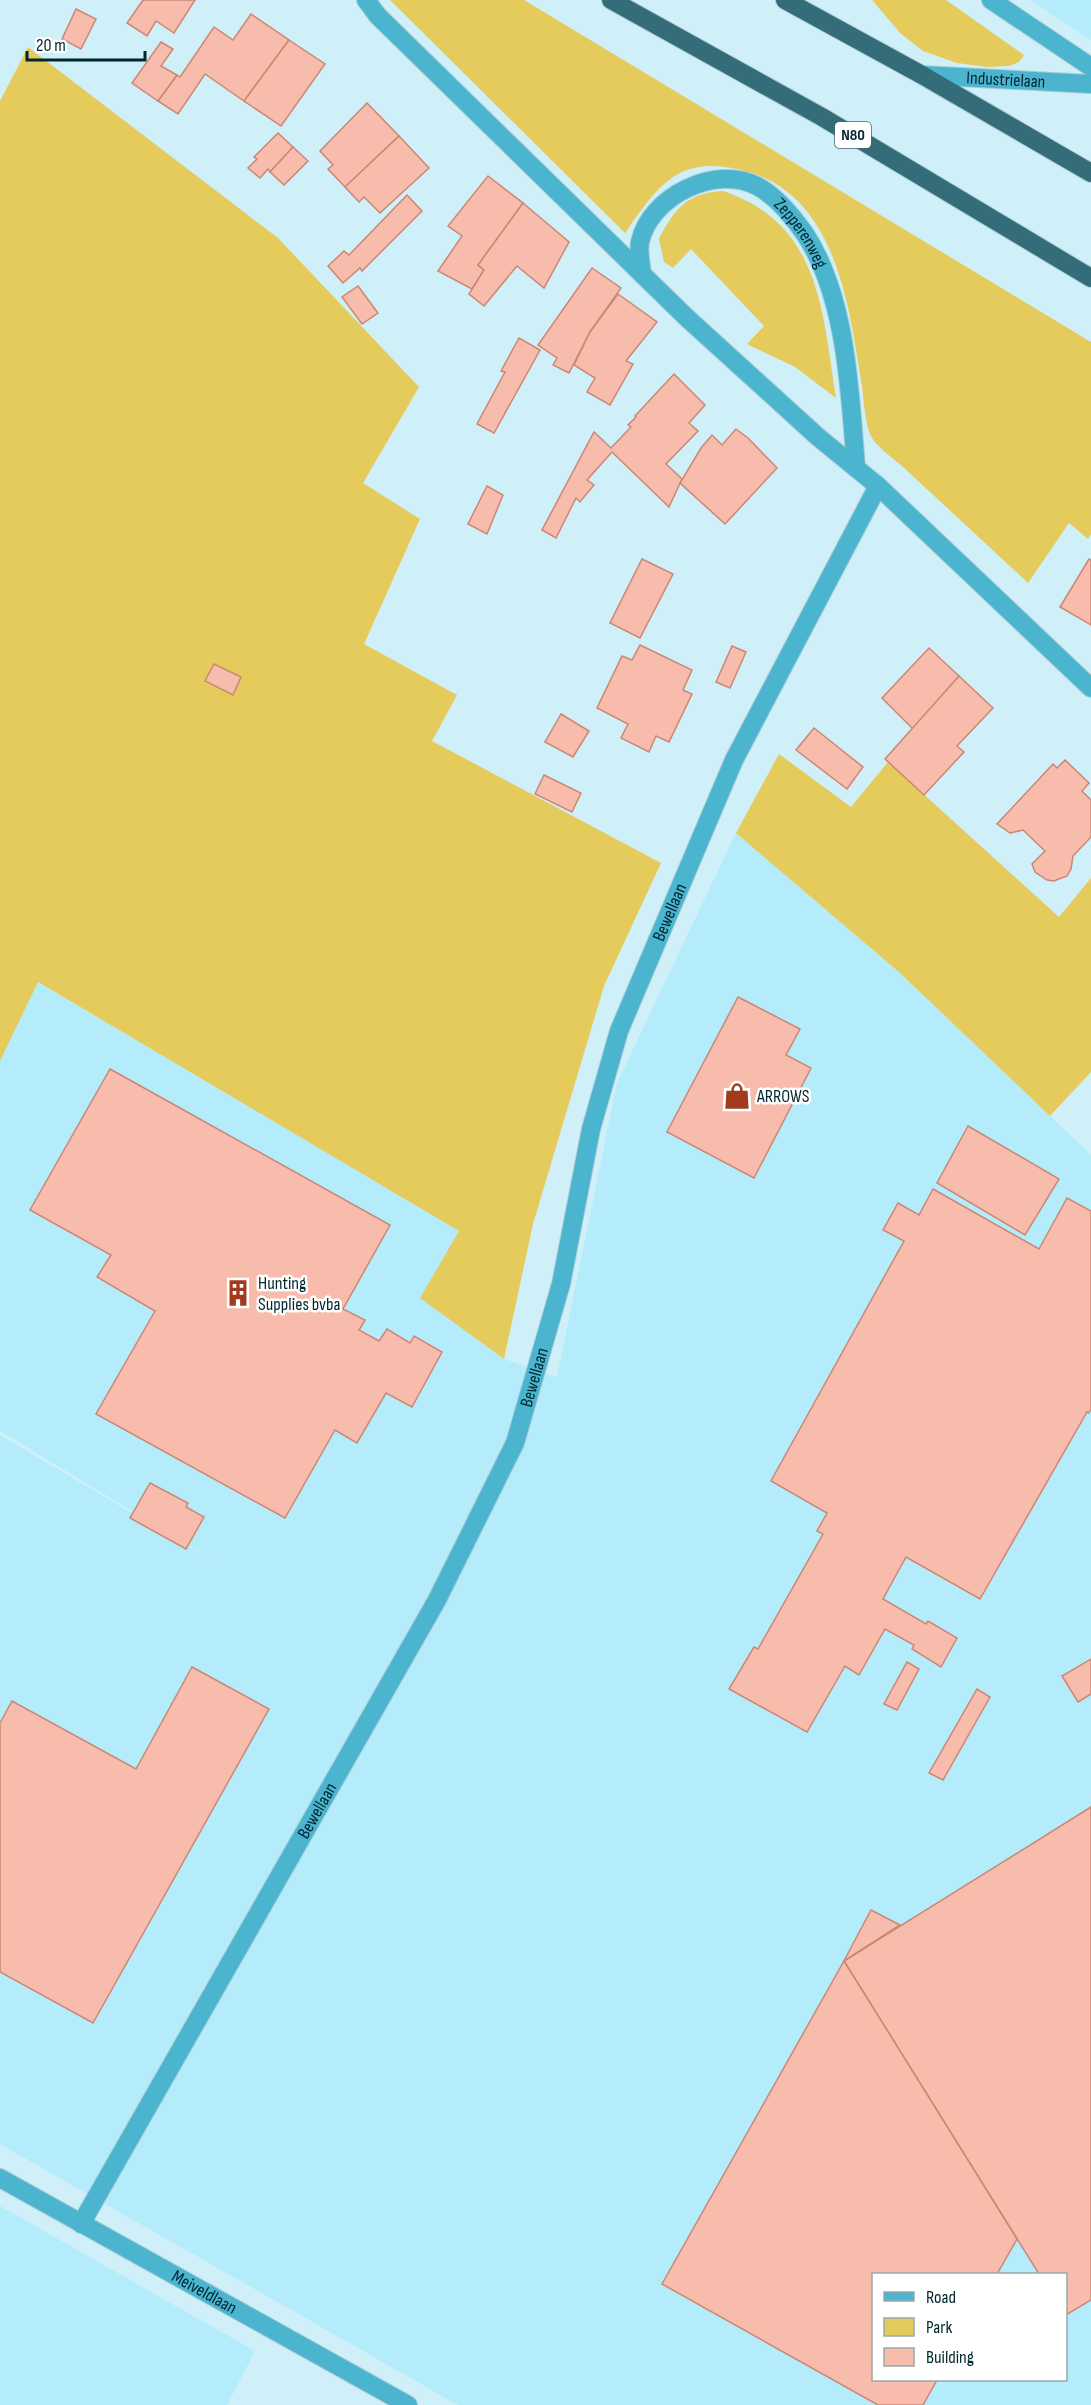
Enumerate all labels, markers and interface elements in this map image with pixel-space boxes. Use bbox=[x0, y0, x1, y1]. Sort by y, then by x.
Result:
scale bar bbox=[27, 24, 146, 62]
text: 20 m bbox=[36, 35, 66, 56]
street label: Industrielaan bbox=[966, 67, 1046, 92]
road number: N80 bbox=[835, 122, 871, 148]
street label: Zepperenweg bbox=[770, 193, 832, 271]
street label: Bewellaan bbox=[648, 880, 691, 944]
shop icon: ARROWS bbox=[722, 1081, 752, 1111]
place label: ARROWS bbox=[756, 1086, 810, 1107]
place label: Hunting Supplies bvba bbox=[258, 1273, 341, 1315]
building icon: Hunting Supplies bvba bbox=[223, 1278, 253, 1308]
street label: Bewellaan bbox=[515, 1345, 553, 1410]
street label: Bewellaan bbox=[293, 1779, 341, 1842]
street label: Meiveldlaan bbox=[168, 2265, 241, 2318]
legend bbox=[872, 2273, 1067, 2381]
text: Road bbox=[926, 2287, 956, 2308]
text: Park bbox=[926, 2317, 952, 2338]
text: Building bbox=[926, 2347, 974, 2368]

